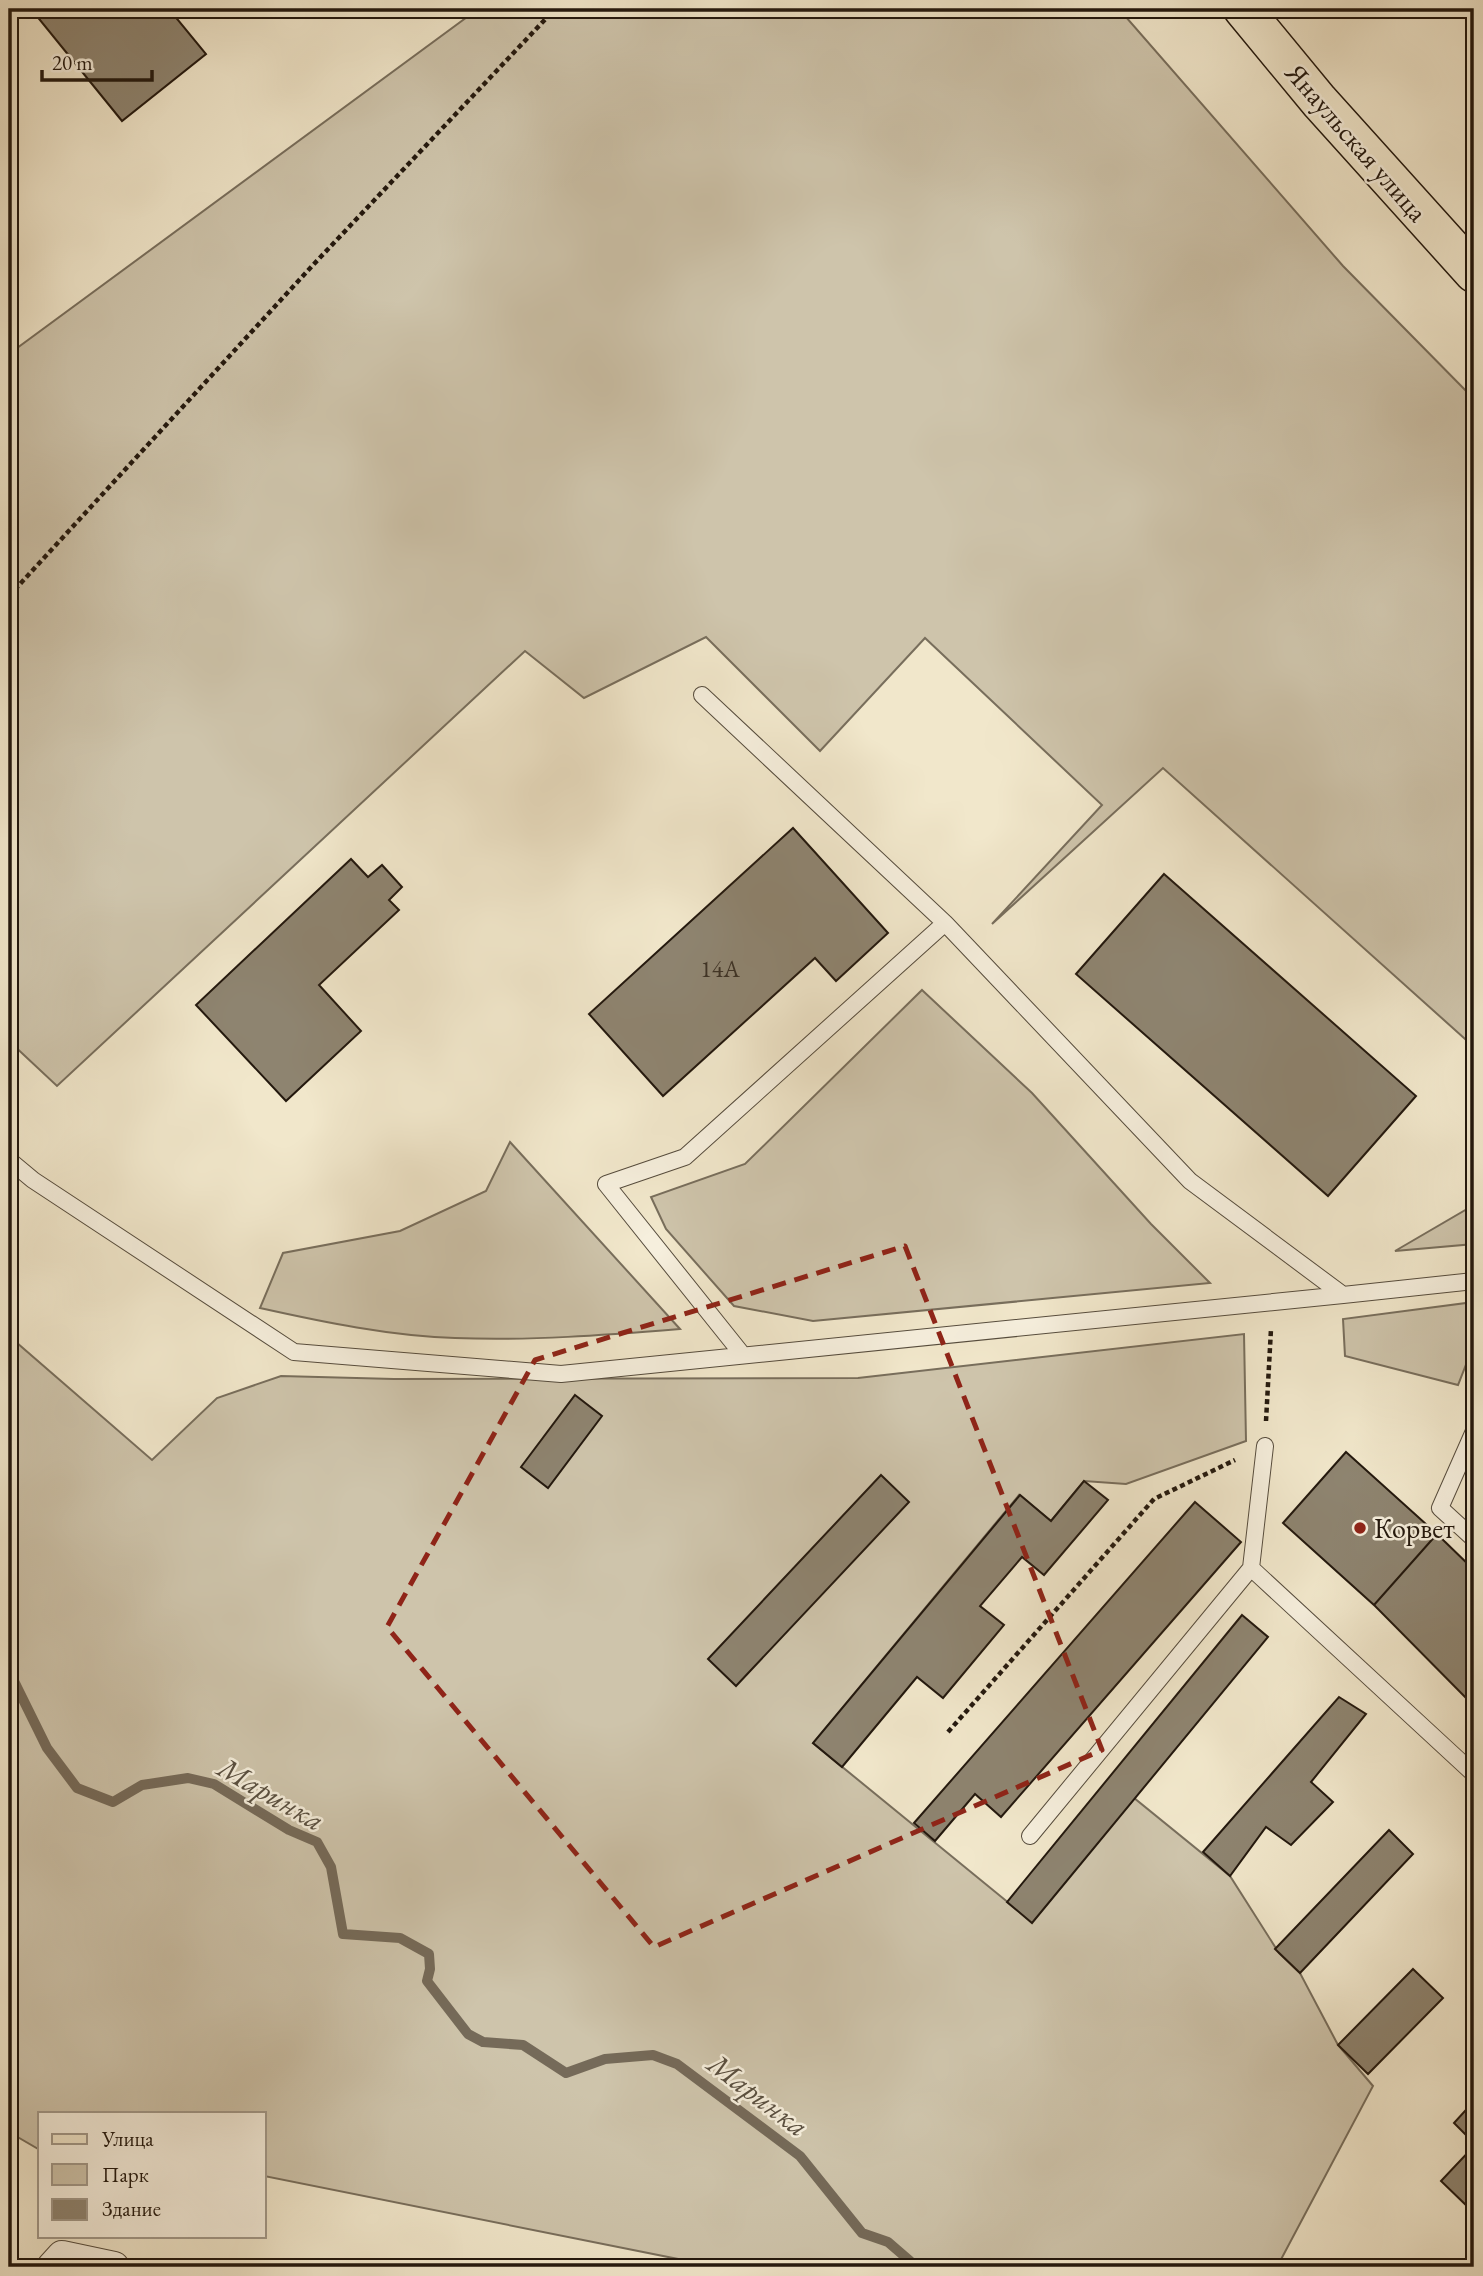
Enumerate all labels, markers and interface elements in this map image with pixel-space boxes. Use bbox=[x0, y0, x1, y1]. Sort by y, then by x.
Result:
scale bar bbox=[42, 38, 152, 82]
text: 20 m bbox=[52, 49, 93, 76]
street label: Янаульская улица bbox=[1277, 54, 1436, 230]
house number: 14А bbox=[700, 953, 740, 984]
place label: Корвет bbox=[1374, 1510, 1455, 1546]
marker: Корвет bbox=[1352, 1520, 1368, 1536]
water label: Маринка bbox=[209, 1747, 332, 1840]
water label: Маринка bbox=[698, 2043, 817, 2145]
legend bbox=[38, 2112, 266, 2238]
text: Улица bbox=[101, 2125, 154, 2152]
text: Парк bbox=[102, 2161, 149, 2188]
text: Здание bbox=[102, 2195, 161, 2222]

